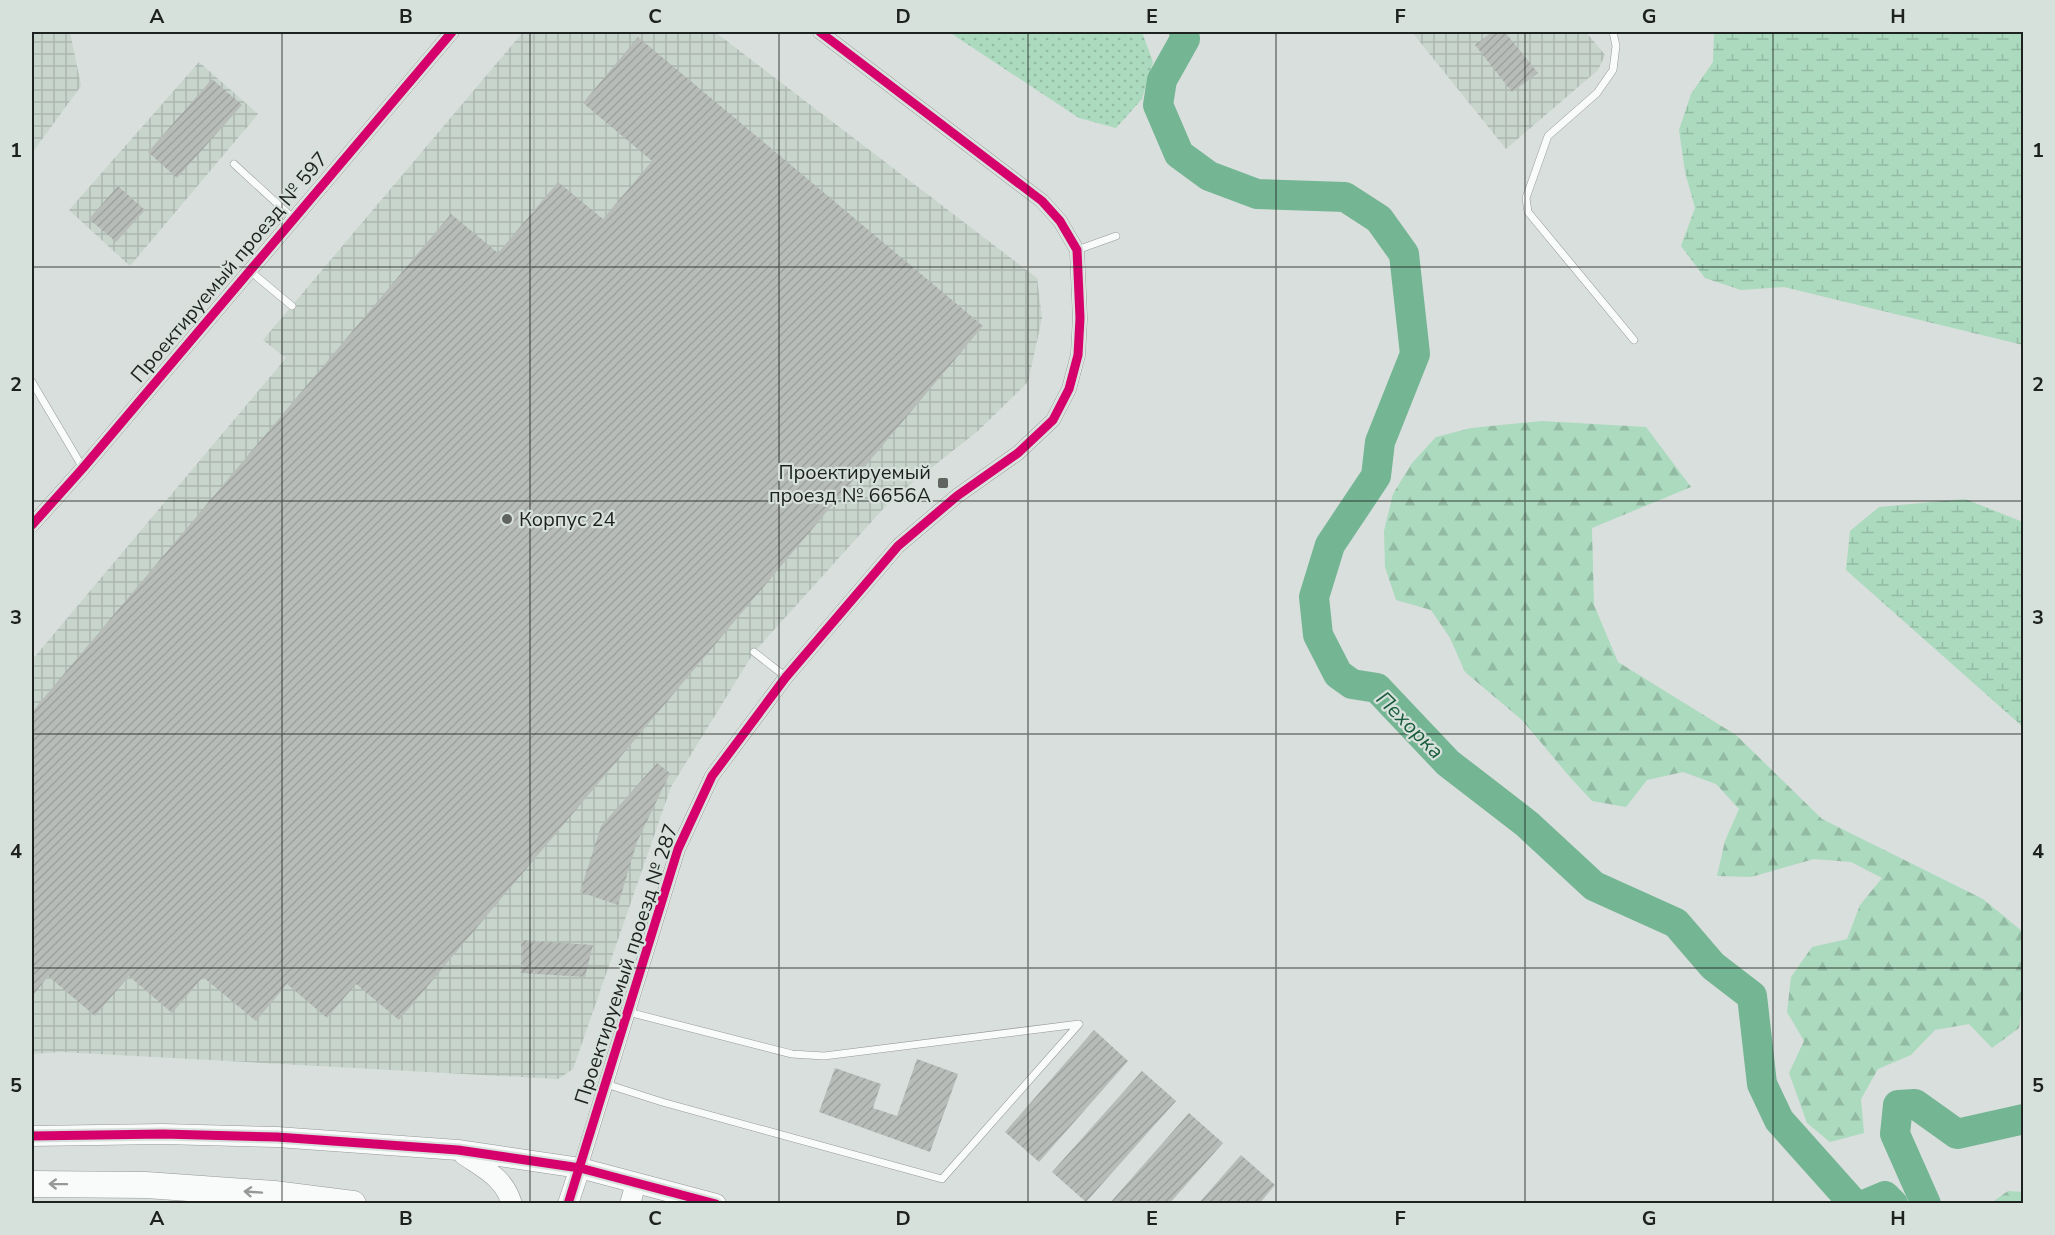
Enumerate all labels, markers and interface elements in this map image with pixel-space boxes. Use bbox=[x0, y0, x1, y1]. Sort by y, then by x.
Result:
text: A bbox=[150, 3, 165, 30]
text: B bbox=[399, 3, 413, 30]
text: C bbox=[648, 3, 662, 30]
text: D bbox=[895, 3, 911, 30]
text: E bbox=[1146, 3, 1158, 30]
text: F bbox=[1394, 3, 1406, 30]
text: G bbox=[1642, 3, 1656, 30]
text: H bbox=[1890, 3, 1906, 30]
text: 1 bbox=[10, 137, 22, 164]
text: 1 bbox=[2032, 137, 2044, 164]
street label: Проектируемый проезд № 597 bbox=[125, 146, 334, 388]
text: 2 bbox=[10, 371, 22, 398]
text: 2 bbox=[2032, 371, 2044, 398]
place label: Проектируемый проезд № 6656А bbox=[769, 459, 931, 509]
marker: Проектируемый проезд № 6656А bbox=[936, 476, 950, 490]
place label: Корпус 24 bbox=[519, 506, 616, 533]
marker: Корпус 24 bbox=[500, 512, 514, 526]
text: 3 bbox=[10, 604, 22, 631]
text: 3 bbox=[2032, 604, 2044, 631]
water label: Пехорка bbox=[1370, 685, 1450, 765]
street label: Проектируемый проезд № 287 bbox=[568, 821, 685, 1108]
text: 4 bbox=[10, 838, 22, 865]
text: 4 bbox=[2032, 838, 2044, 865]
text: 5 bbox=[10, 1072, 22, 1099]
text: 5 bbox=[2032, 1072, 2044, 1099]
one-way arrow bbox=[49, 1178, 69, 1190]
one-way arrow bbox=[243, 1186, 263, 1197]
text: A bbox=[150, 1205, 165, 1232]
text: B bbox=[399, 1205, 413, 1232]
text: C bbox=[648, 1205, 662, 1232]
text: D bbox=[895, 1205, 911, 1232]
text: E bbox=[1146, 1205, 1158, 1232]
text: F bbox=[1394, 1205, 1406, 1232]
text: G bbox=[1642, 1205, 1656, 1232]
text: H bbox=[1890, 1205, 1906, 1232]

